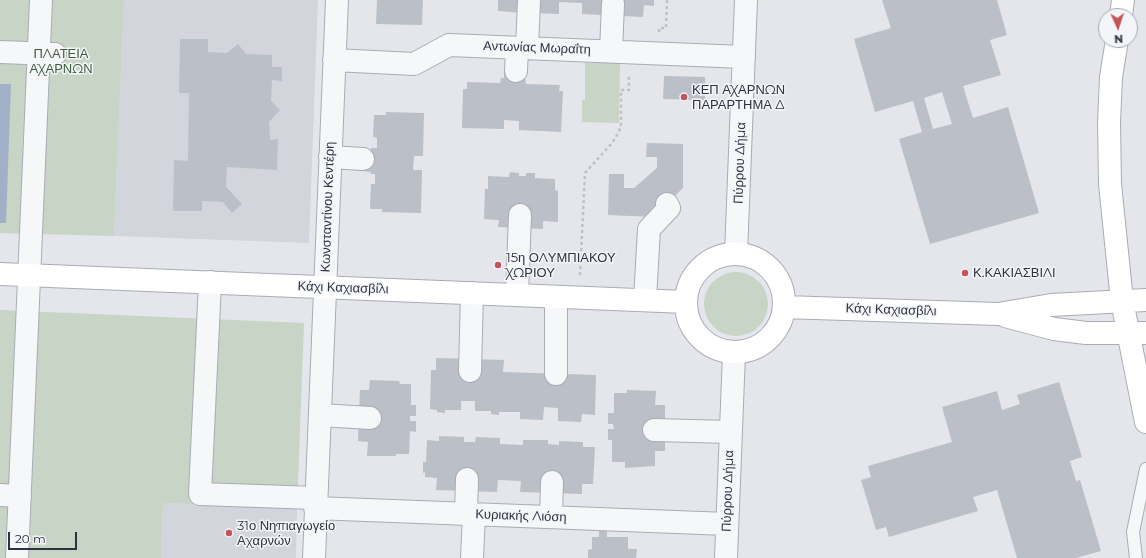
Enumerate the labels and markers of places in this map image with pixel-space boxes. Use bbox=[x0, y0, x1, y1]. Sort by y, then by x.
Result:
place label: ΚΕΠ ΑΧΑΡΝΩΝ ΠΑΡΑΡΤΗΜΑ Δ bbox=[692, 82, 785, 113]
marker: ΚΕΠ ΑΧΑΡΝΩΝ ΠΑΡΑΡΤΗΜΑ Δ bbox=[679, 92, 689, 102]
place label: 15η ΟΛΥΜΠΙΑΚΟΥ ΧΩΡΙΟΥ bbox=[506, 250, 616, 281]
marker: 15η ΟΛΥΜΠΙΑΚΟΥ ΧΩΡΙΟΥ bbox=[493, 260, 503, 270]
place label: Κ.ΚΑΚΙΑΣΒΙΛΙ bbox=[973, 265, 1056, 281]
marker: Κ.ΚΑΚΙΑΣΒΙΛΙ bbox=[960, 268, 970, 278]
place label: 31ο Νηπιαγωγείο Αχαρνών bbox=[237, 518, 335, 549]
marker: 31ο Νηπιαγωγείο Αχαρνών bbox=[224, 528, 234, 538]

